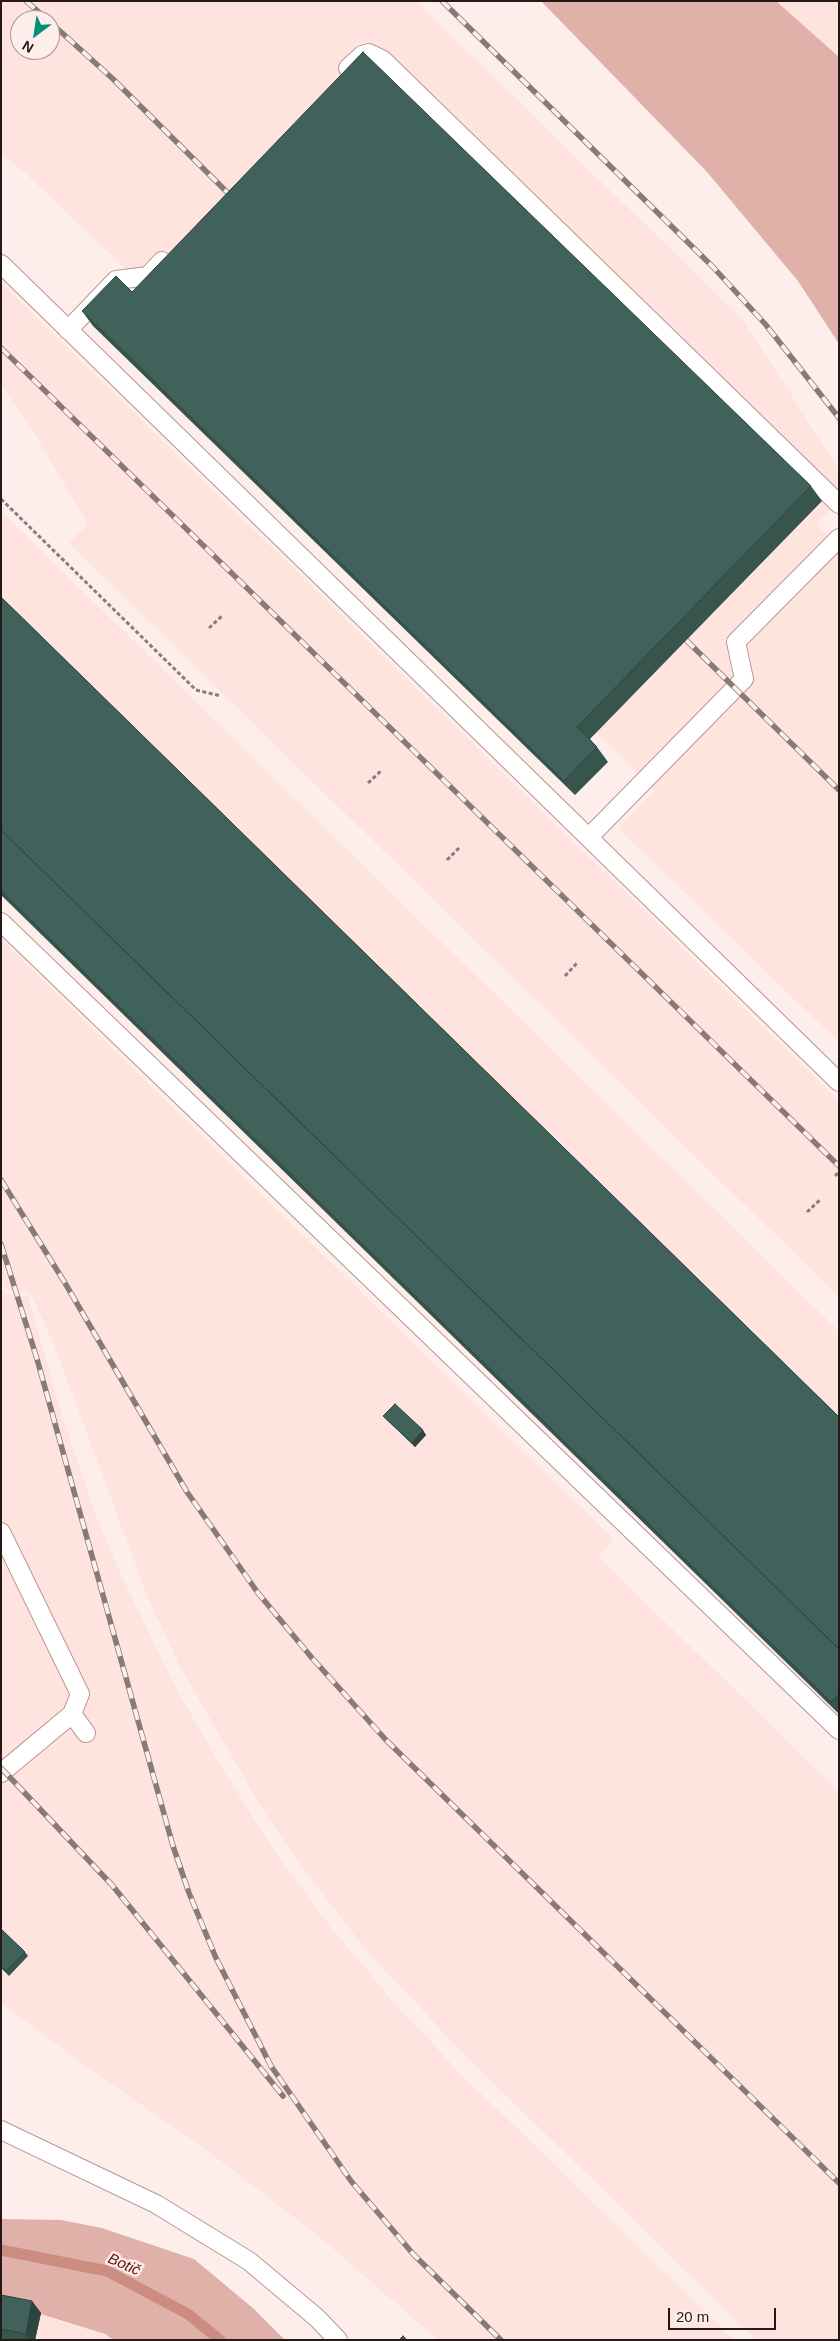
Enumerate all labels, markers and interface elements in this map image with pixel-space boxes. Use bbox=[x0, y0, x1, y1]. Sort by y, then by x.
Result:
north arrow bbox=[10, 10, 60, 60]
text: N bbox=[19, 38, 36, 56]
water label: Botič bbox=[105, 2250, 143, 2280]
scale bar bbox=[670, 2298, 778, 2330]
text: 20 m bbox=[676, 2308, 709, 2325]

